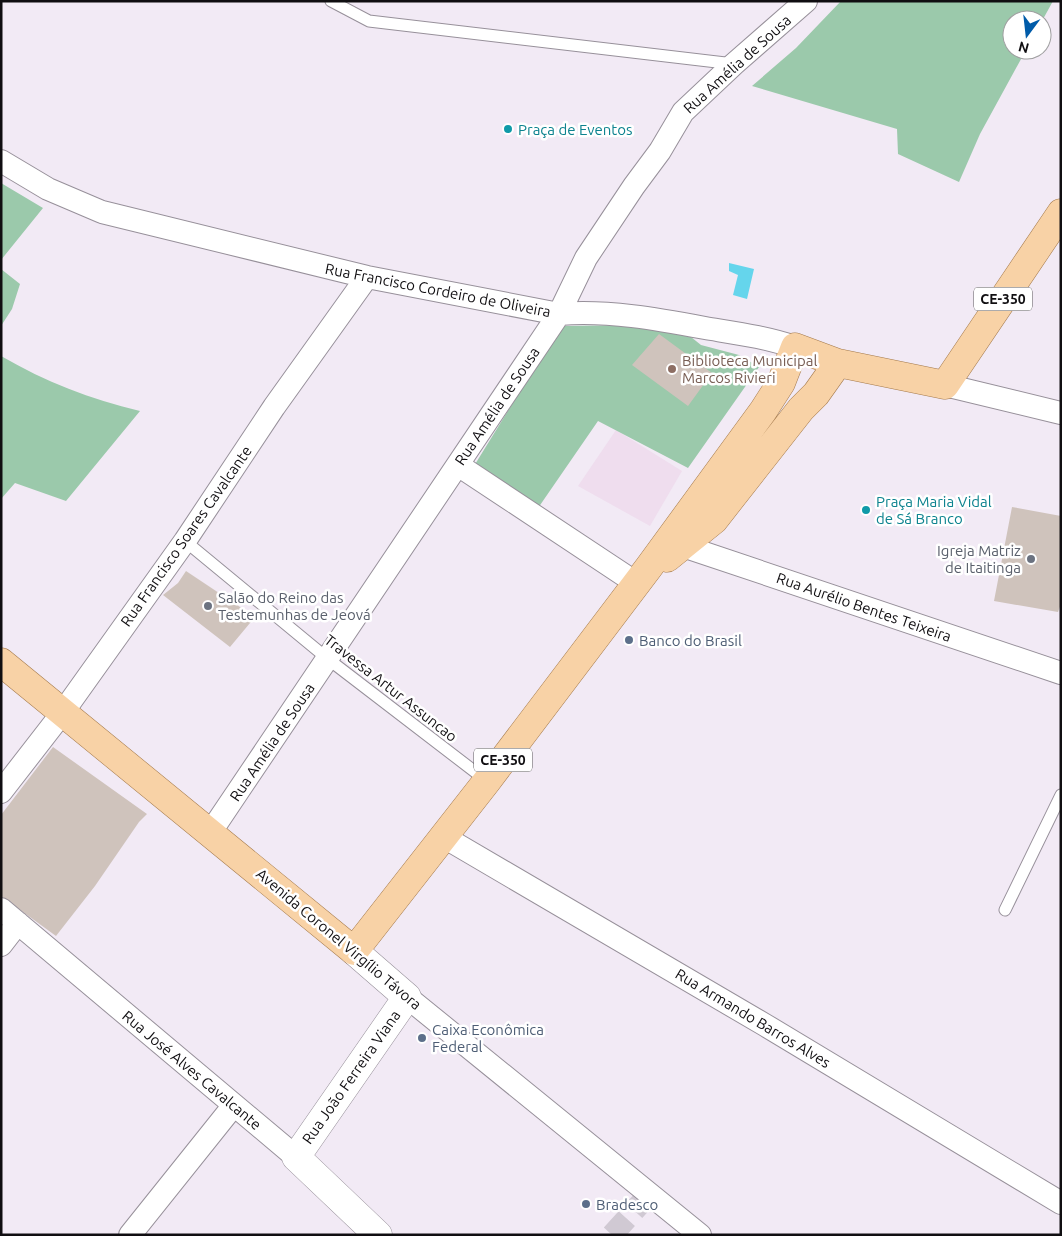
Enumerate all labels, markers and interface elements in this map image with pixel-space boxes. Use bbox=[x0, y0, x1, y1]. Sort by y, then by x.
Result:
north arrow bbox=[1002, 10, 1052, 60]
street label: Rua Amélia de Sousa bbox=[680, 11, 794, 117]
text: N bbox=[1017, 38, 1031, 57]
place label: Praça de Eventos bbox=[518, 121, 632, 138]
marker: Praça de Eventos bbox=[502, 123, 514, 135]
street label: Rua Francisco Cordeiro de Oliveira bbox=[324, 260, 552, 320]
road number: CE-350 bbox=[974, 288, 1032, 310]
street label: Rua Amélia de Sousa bbox=[451, 344, 543, 468]
place label: Biblioteca Municipal Marcos Rivieri bbox=[682, 352, 817, 386]
marker: Biblioteca Municipal Marcos Rivieri bbox=[666, 363, 678, 375]
street label: Rua Francisco Soares Cavalcante bbox=[117, 443, 255, 629]
place label: Praça Maria Vidal de Sá Branco bbox=[876, 493, 992, 527]
marker: Praça Maria Vidal de Sá Branco bbox=[860, 504, 872, 516]
place label: Igreja Matriz de Itaitinga bbox=[937, 542, 1021, 576]
marker: Igreja Matriz de Itaitinga bbox=[1025, 553, 1037, 565]
street label: Rua Aurélio Bentes Teixeira bbox=[774, 569, 954, 645]
place label: Salão do Reino das Testemunhas de Jeová bbox=[218, 589, 371, 623]
marker: Salão do Reino das Testemunhas de Jeová bbox=[202, 600, 214, 612]
street label: Travessa Artur Assuncao bbox=[321, 631, 461, 745]
place label: Banco do Brasil bbox=[639, 632, 742, 649]
marker: Banco do Brasil bbox=[623, 634, 635, 646]
street label: Rua Amélia de Sousa bbox=[226, 680, 318, 804]
road number: CE-350 bbox=[474, 748, 532, 772]
street label: Avenida Coronel Virgílio Távora bbox=[253, 865, 425, 1013]
street label: Rua Armando Barros Alves bbox=[672, 965, 834, 1071]
street label: Rua José Alves Cavalcante bbox=[119, 1007, 265, 1133]
street label: Rua João Ferreira Viana bbox=[298, 1007, 404, 1147]
place label: Caixa Econômica Federal bbox=[432, 1021, 544, 1055]
marker: Caixa Econômica Federal bbox=[416, 1032, 428, 1044]
place label: Bradesco bbox=[596, 1196, 658, 1213]
marker: Bradesco bbox=[580, 1198, 592, 1210]

